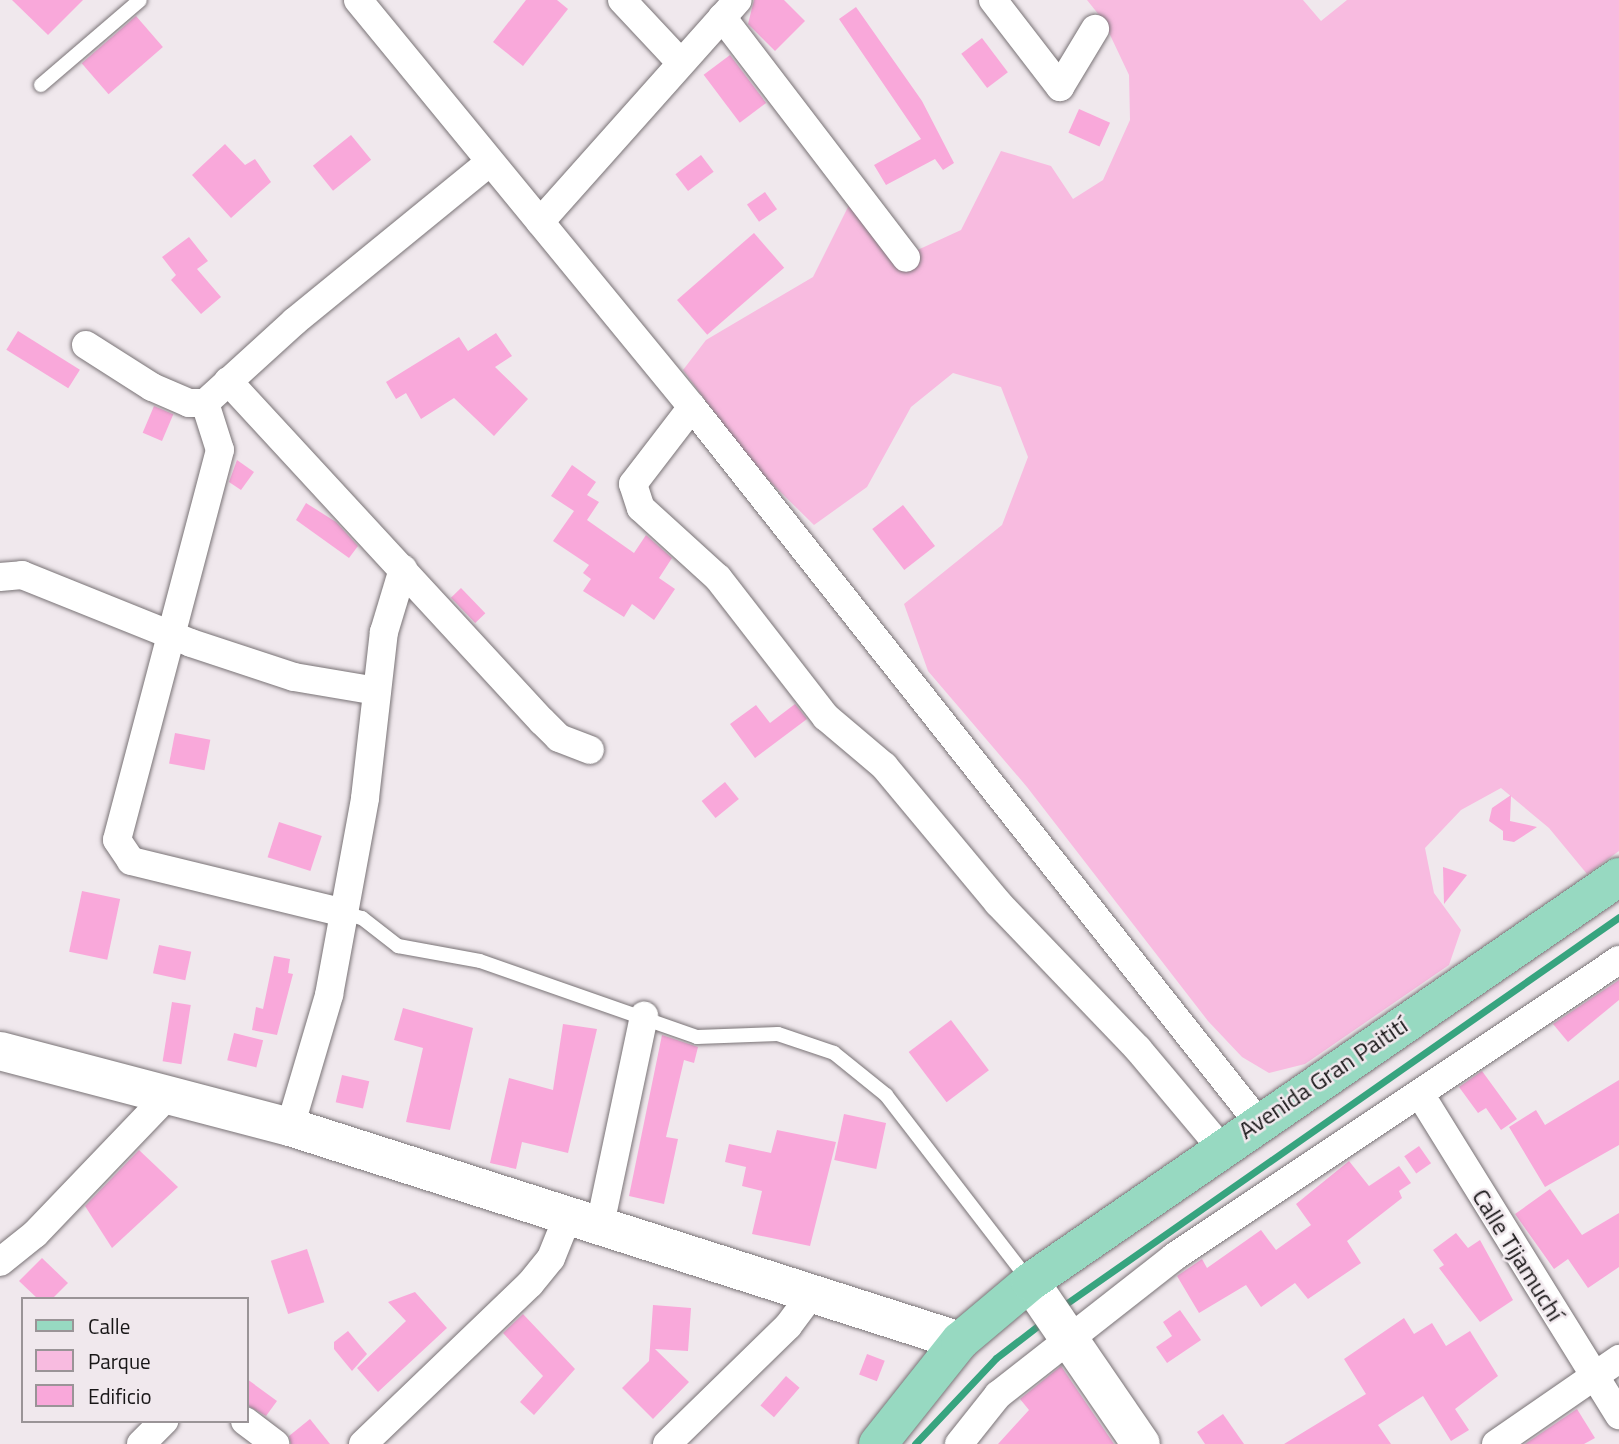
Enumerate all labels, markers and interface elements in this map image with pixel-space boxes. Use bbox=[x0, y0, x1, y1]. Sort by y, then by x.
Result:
street label: Avenida Gran Paitití bbox=[1233, 1011, 1413, 1145]
street label: Calle Tijamuchí bbox=[1466, 1184, 1570, 1326]
legend bbox=[21, 1297, 248, 1423]
text: Calle bbox=[88, 1310, 130, 1342]
text: Parque bbox=[88, 1345, 151, 1377]
text: Edificio bbox=[88, 1380, 152, 1412]

